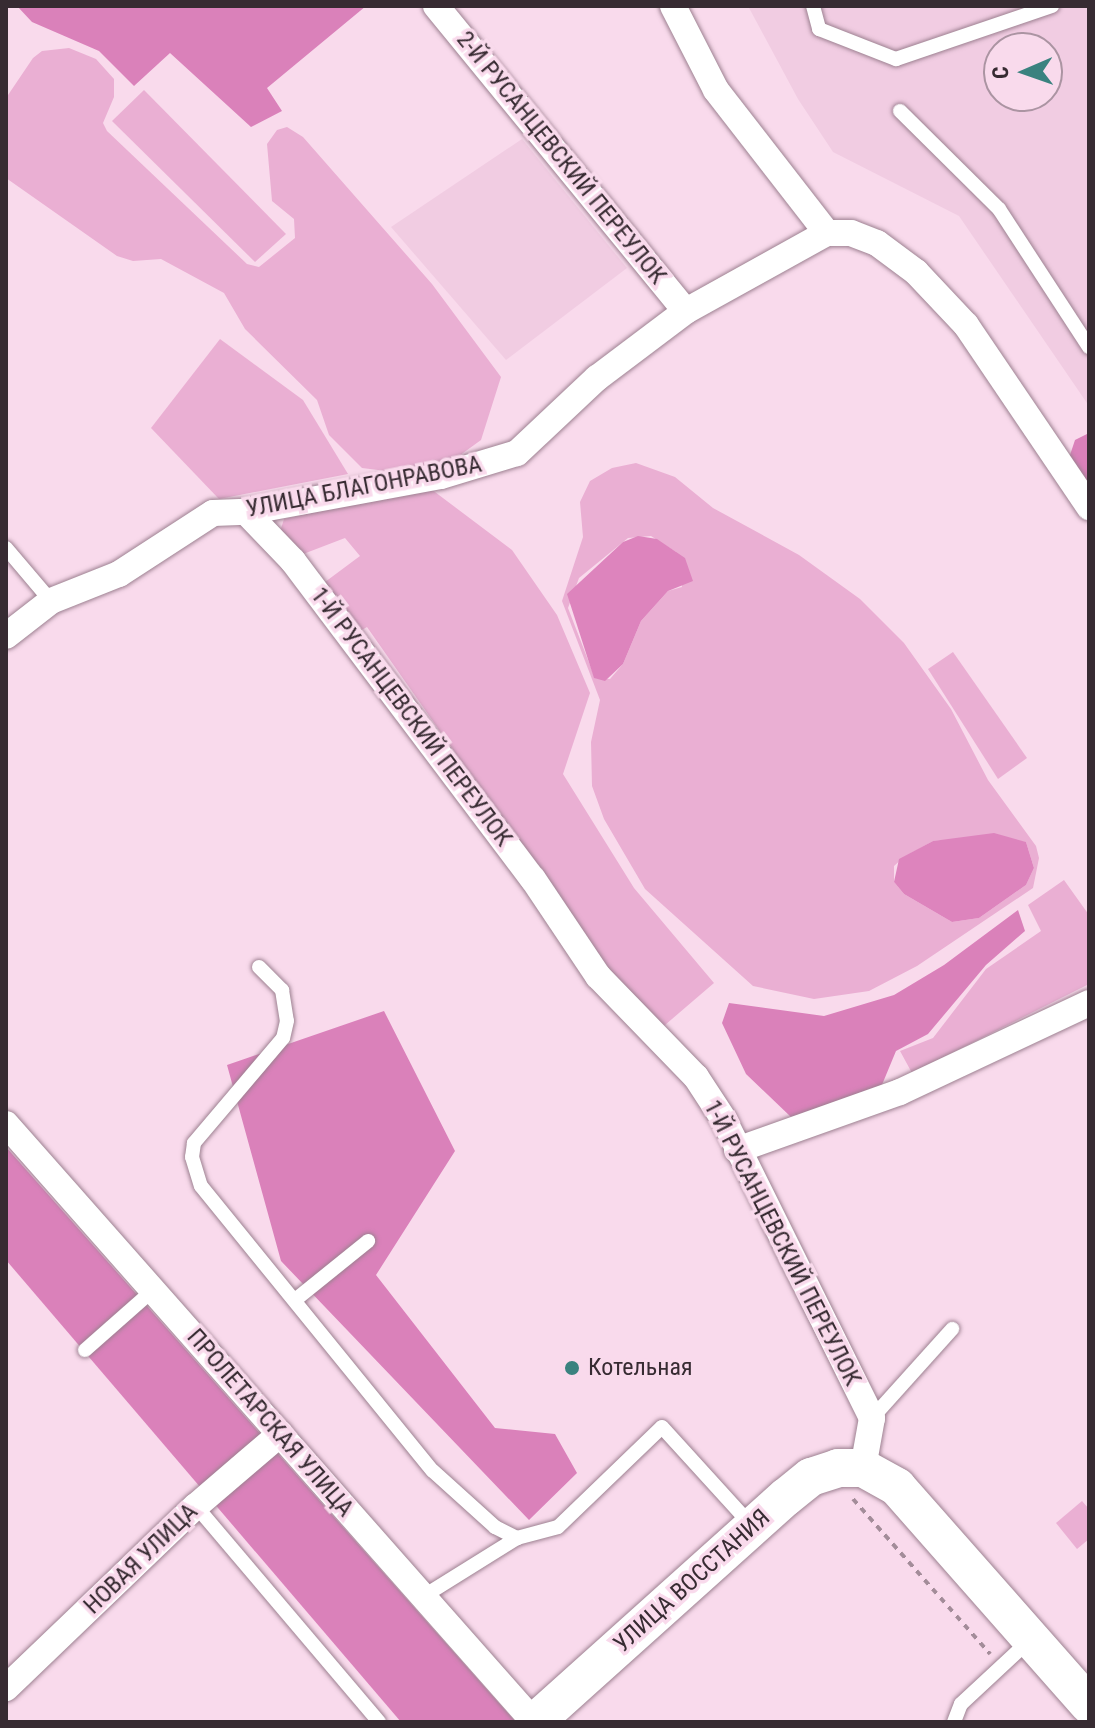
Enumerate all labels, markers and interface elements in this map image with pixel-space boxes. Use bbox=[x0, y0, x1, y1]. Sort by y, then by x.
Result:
street label: 2-Й РУСАНЦЕВСКИЙ ПЕРЕУЛОК bbox=[450, 26, 672, 290]
north arrow bbox=[983, 32, 1063, 112]
text: С bbox=[988, 66, 1013, 79]
street label: УЛИЦА БЛАГОНРАВОВА bbox=[244, 450, 484, 524]
street label: 1-Й РУСАНЦЕВСКИЙ ПЕРЕУЛОК bbox=[304, 582, 518, 852]
street label: 1-Й РУСАНЦЕВСКИЙ ПЕРЕУЛОК bbox=[697, 1095, 867, 1391]
street label: ПРОЛЕТАРСКАЯ УЛИЦА bbox=[181, 1323, 359, 1523]
place label: Котельная bbox=[588, 1354, 692, 1382]
marker: Котельная bbox=[563, 1359, 581, 1377]
street label: НОВАЯ УЛИЦА bbox=[78, 1498, 204, 1620]
street label: УЛИЦА ВОССТАНИЯ bbox=[608, 1503, 776, 1659]

